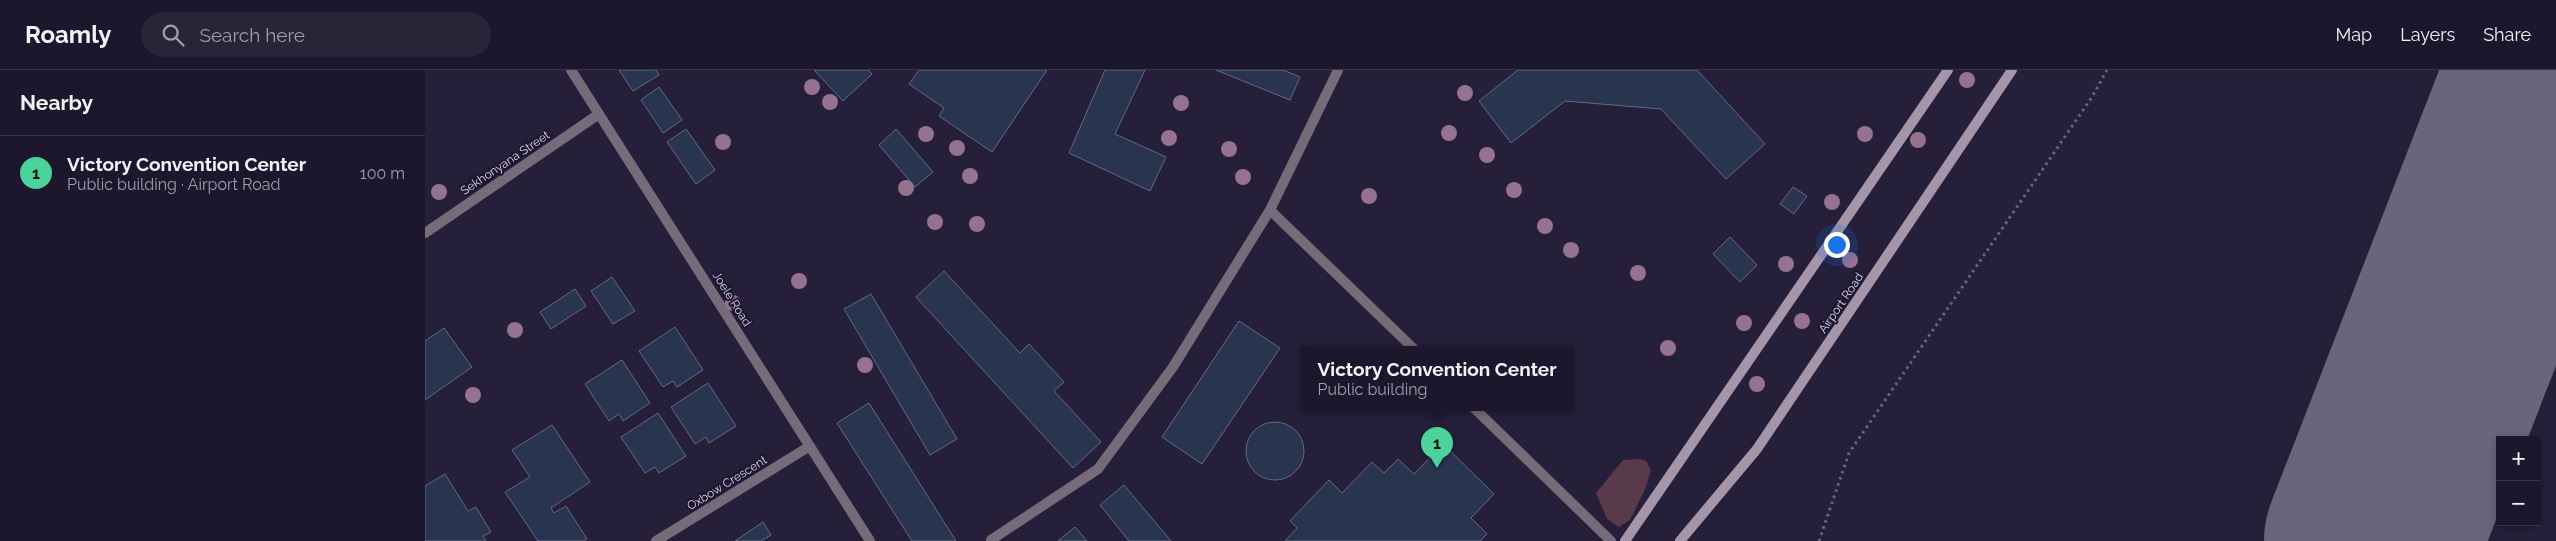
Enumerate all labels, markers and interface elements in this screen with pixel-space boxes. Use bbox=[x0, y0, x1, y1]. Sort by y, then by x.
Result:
search box bbox=[141, 12, 491, 57]
text: Roamly bbox=[25, 20, 111, 49]
icon: search bbox=[159, 21, 187, 49]
text: Search here bbox=[199, 24, 305, 46]
text: Map bbox=[2336, 24, 2372, 45]
text: Layers bbox=[2400, 24, 2455, 45]
text: Share bbox=[2483, 24, 2531, 45]
text: Nearby bbox=[20, 90, 93, 115]
street label: Sekhonyana Street bbox=[458, 128, 552, 198]
text: Victory Convention Center bbox=[67, 153, 306, 175]
text: 1 bbox=[32, 164, 40, 183]
text: 100 m bbox=[360, 164, 405, 183]
text: Public building · Airport Road bbox=[67, 175, 280, 194]
your location bbox=[1824, 232, 1850, 258]
street label: Joele Road bbox=[710, 269, 754, 329]
street label: Airport Road bbox=[1816, 270, 1866, 336]
popup bbox=[1301, 346, 1573, 411]
text: Victory Convention Center bbox=[1317, 358, 1557, 380]
text: Public building bbox=[1317, 380, 1427, 399]
pin: 1 bbox=[1421, 427, 1453, 468]
map controls bbox=[2496, 436, 2541, 526]
button: + bbox=[2496, 436, 2541, 481]
street label: Oxbow Crescent bbox=[685, 453, 769, 513]
button: − bbox=[2496, 481, 2541, 526]

